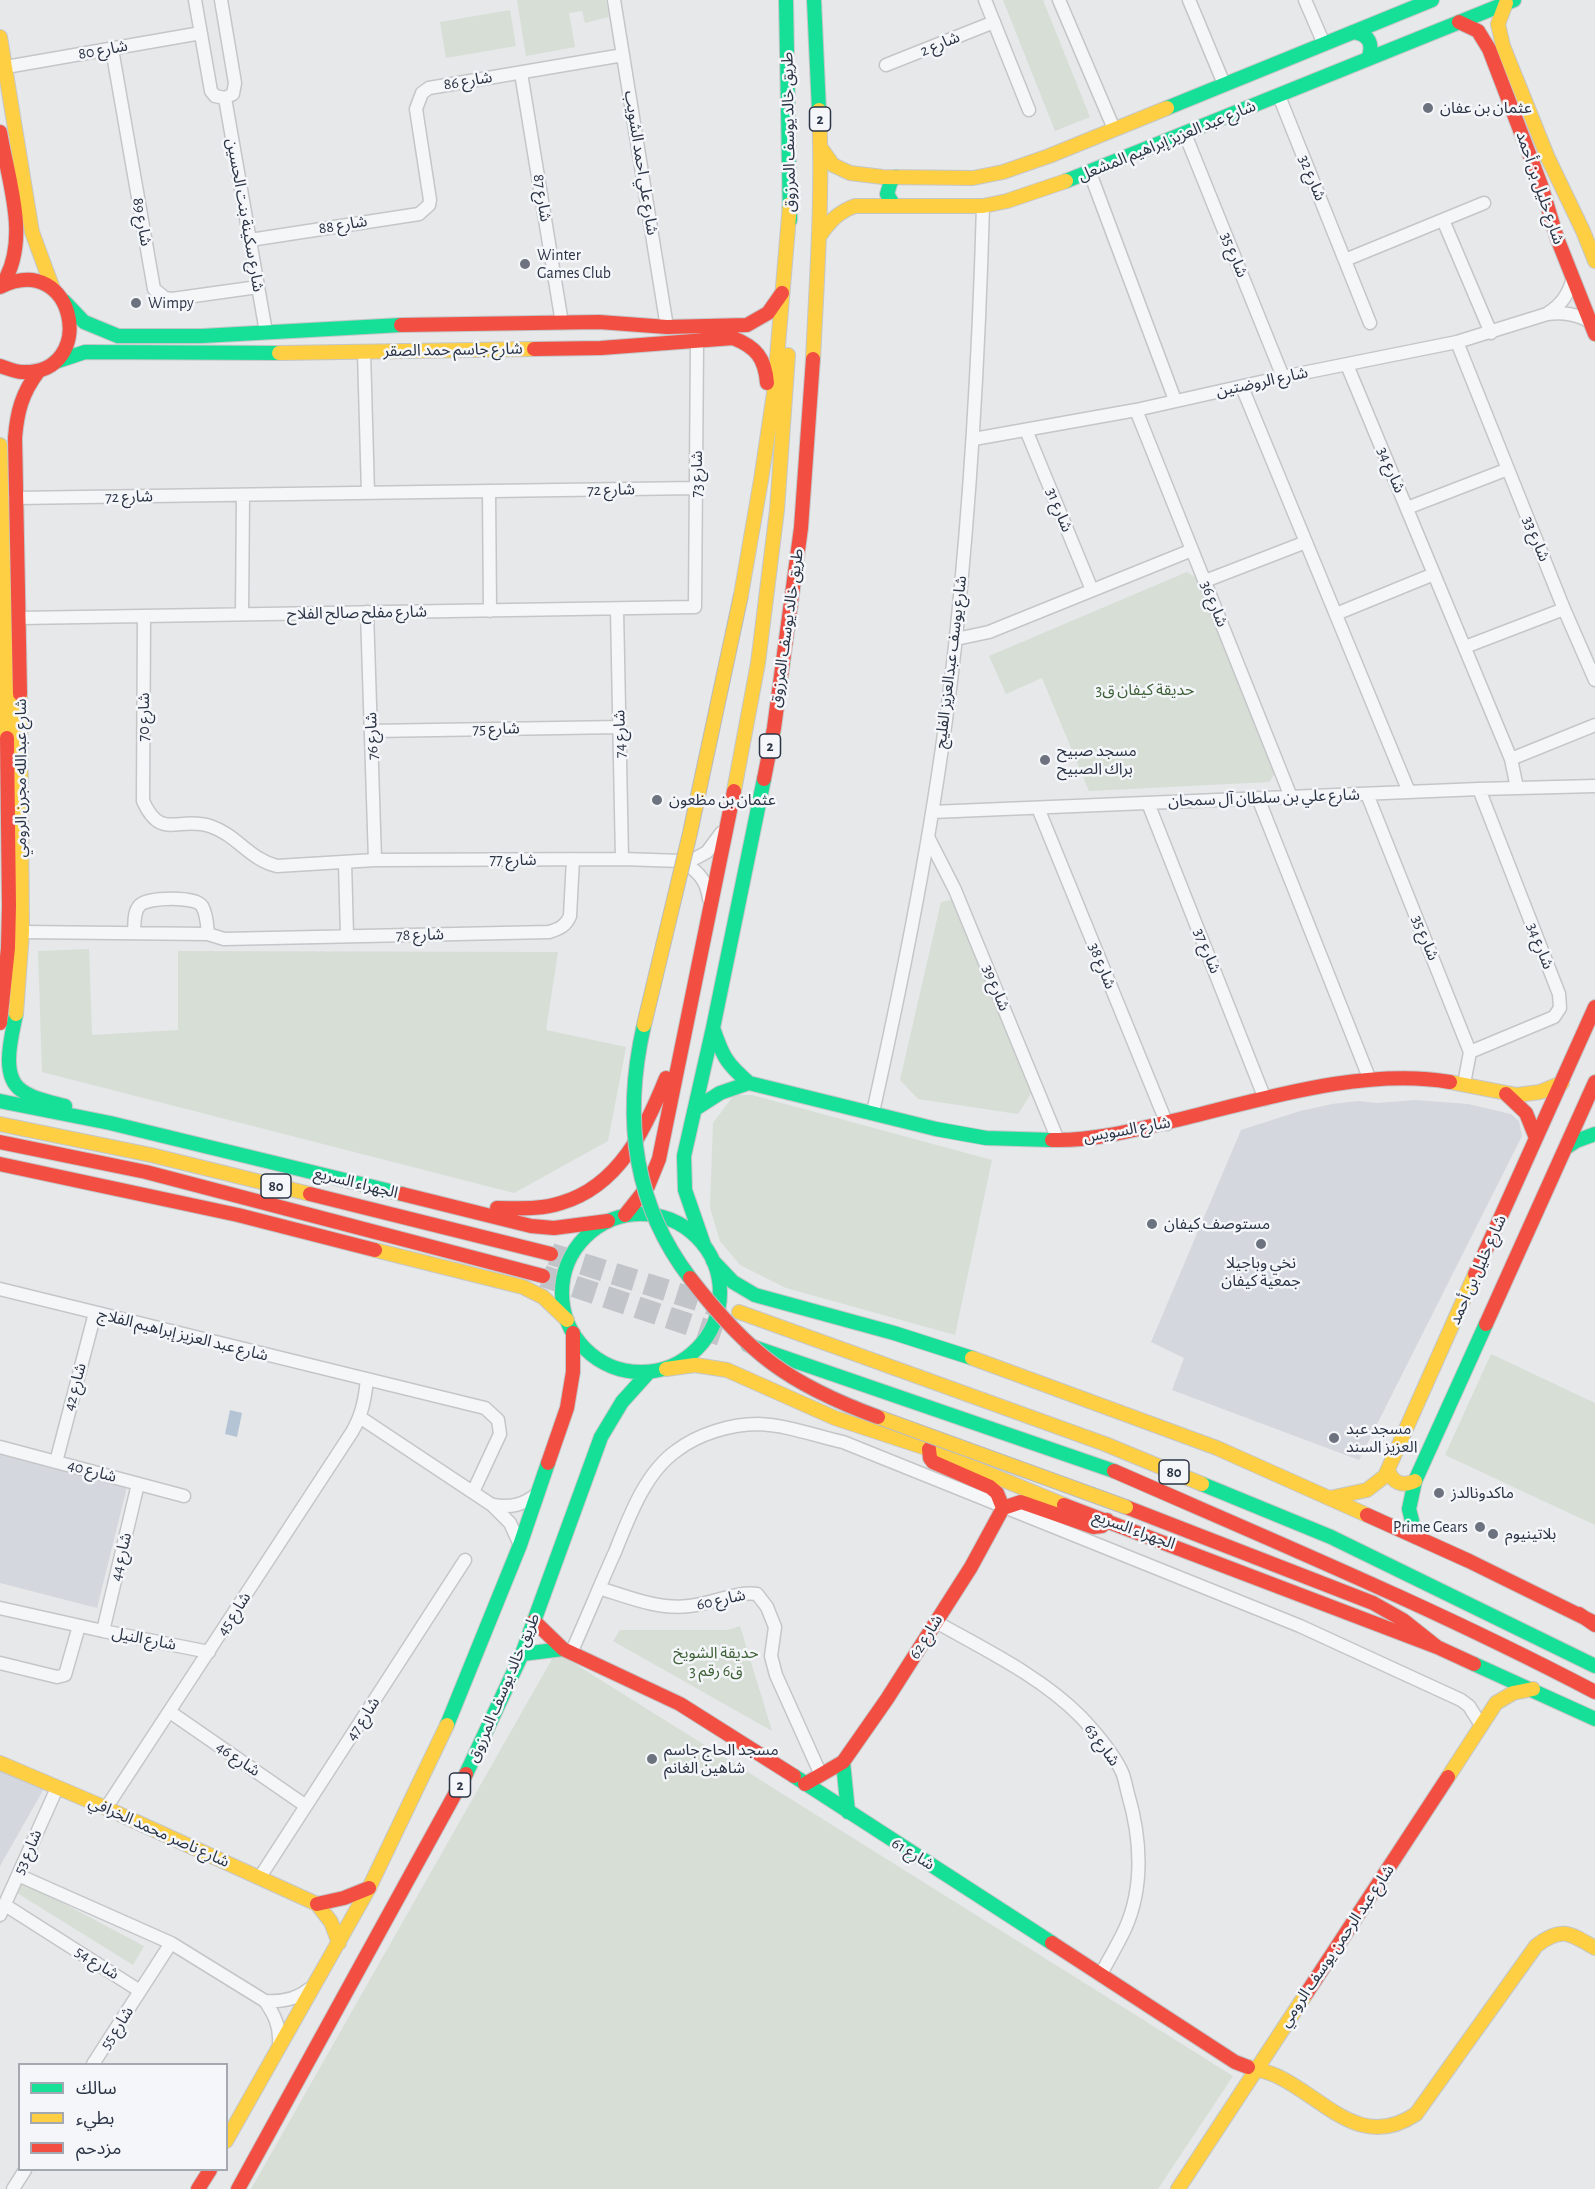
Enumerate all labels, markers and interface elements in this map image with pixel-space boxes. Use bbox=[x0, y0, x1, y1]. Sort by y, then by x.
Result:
street label: شارع 2 bbox=[917, 27, 963, 61]
street label: شارع 80 bbox=[77, 36, 129, 64]
street label: طريق خالد يوسف المرزوق bbox=[778, 52, 800, 212]
street label: شارع 86 bbox=[442, 68, 494, 94]
street label: شارع علي احمد الشويب bbox=[620, 89, 662, 237]
street label: شارع عبد العزيز إبراهيم المشعل bbox=[1075, 97, 1259, 185]
place label: عثمان بن عفان bbox=[1440, 98, 1532, 118]
marker: عثمان بن عفان bbox=[1421, 101, 1435, 115]
road number: 2 bbox=[810, 107, 830, 131]
street label: شارع خليل بن أحمد bbox=[1512, 129, 1568, 247]
street label: شارع سكينة بنت الحسين bbox=[222, 137, 268, 293]
street label: شارع 32 bbox=[1294, 152, 1330, 204]
street label: شارع 87 bbox=[529, 173, 555, 223]
street label: شارع 89 bbox=[128, 196, 156, 248]
street label: شارع 88 bbox=[317, 212, 369, 238]
street label: شارع 35 bbox=[1216, 230, 1252, 280]
place label: Winter Games Club bbox=[537, 245, 611, 283]
marker: Winter Games Club bbox=[518, 257, 532, 271]
place label: Wimpy bbox=[148, 293, 194, 313]
marker: Wimpy bbox=[129, 296, 143, 310]
street label: شارع جاسم حمد الصقر bbox=[383, 339, 523, 361]
street label: شارع الروضتين bbox=[1214, 363, 1310, 401]
street label: شارع 34 bbox=[1373, 444, 1409, 496]
street label: شارع 73 bbox=[687, 450, 707, 498]
street label: شارع 72 bbox=[587, 480, 635, 500]
street label: شارع 31 bbox=[1041, 485, 1077, 535]
street label: شارع 72 bbox=[105, 487, 153, 507]
street label: شارع 33 bbox=[1518, 514, 1554, 564]
street label: طريق خالد يوسف المرزوق bbox=[766, 547, 808, 709]
street label: شارع يوسف عبدالعزيز الفليج bbox=[931, 575, 971, 749]
street label: شارع 36 bbox=[1196, 578, 1232, 630]
street label: شارع مفلح صالح الفلاح bbox=[287, 602, 427, 624]
park label: حديقة كيفان ق3 bbox=[1096, 680, 1194, 700]
street label: شارع 70 bbox=[134, 693, 154, 741]
street label: شارع عبدالله مجرن الرومي bbox=[11, 698, 31, 858]
street label: شارع 74 bbox=[610, 710, 630, 758]
street label: شارع 76 bbox=[362, 712, 382, 760]
street label: شارع 75 bbox=[472, 719, 520, 739]
road number: 2 bbox=[760, 734, 780, 758]
place label: مسجد صبيح براك الصبيح bbox=[1057, 741, 1137, 779]
marker: مسجد صبيح براك الصبيح bbox=[1038, 753, 1052, 767]
street label: شارع علي بن سلطان آل سمحان bbox=[1168, 785, 1360, 811]
place label: عثمان بن مظعون bbox=[669, 790, 776, 810]
marker: عثمان بن مظعون bbox=[650, 793, 664, 807]
street label: شارع 77 bbox=[489, 850, 537, 870]
street label: شارع 35 bbox=[1407, 913, 1443, 963]
street label: شارع 34 bbox=[1522, 920, 1558, 972]
street label: شارع 78 bbox=[396, 925, 444, 945]
street label: شارع 37 bbox=[1189, 926, 1225, 976]
street label: شارع 38 bbox=[1084, 940, 1120, 992]
street label: 39 شارع bbox=[978, 962, 1014, 1014]
street label: شارع السويس bbox=[1082, 1113, 1172, 1147]
street label: الجهراء السريع bbox=[312, 1163, 400, 1203]
road number: 80 bbox=[261, 1174, 291, 1198]
street label: شارع خليل بن أحمد bbox=[1445, 1212, 1511, 1328]
place label: مستوصف كيفان bbox=[1164, 1214, 1270, 1234]
marker: مستوصف كيفان bbox=[1145, 1217, 1159, 1231]
marker: نخي وباجيلا جمعية كيفان bbox=[1254, 1237, 1268, 1251]
place label: نخي وباجيلا جمعية كيفان bbox=[1221, 1253, 1301, 1291]
street label: شارع عبد العزيز إبراهيم الفلاج bbox=[96, 1305, 270, 1365]
street label: شارع 42 bbox=[59, 1361, 91, 1413]
place label: مسجد عبد العزيز السند bbox=[1346, 1419, 1417, 1457]
marker: مسجد عبد العزيز السند bbox=[1327, 1431, 1341, 1445]
street label: شارع 40 bbox=[65, 1455, 119, 1487]
road number: 80 bbox=[1159, 1460, 1189, 1484]
place label: ماكدونالدز bbox=[1451, 1483, 1514, 1503]
marker: ماكدونالدز bbox=[1432, 1486, 1446, 1500]
street label: الجهراء السريع bbox=[1090, 1506, 1178, 1554]
place label: Prime Gears bbox=[1393, 1517, 1468, 1537]
marker: Prime Gears bbox=[1473, 1520, 1487, 1534]
place label: بلاتينيوم bbox=[1505, 1524, 1556, 1544]
marker: بلاتينيوم bbox=[1486, 1527, 1500, 1541]
street label: شارع 44 bbox=[106, 1531, 136, 1583]
street label: شارع 60 bbox=[695, 1585, 747, 1615]
street label: شارع 45 bbox=[213, 1589, 255, 1639]
street label: طريق خالد يوسف المرزوق bbox=[464, 1610, 544, 1766]
street label: شارع 62 bbox=[905, 1611, 947, 1663]
street label: شارع النيل bbox=[110, 1623, 178, 1655]
park label: حديقة الشويخ ق6 رقم 3 bbox=[673, 1643, 759, 1681]
street label: شارع 47 bbox=[342, 1694, 384, 1744]
street label: شارع 63 bbox=[1080, 1720, 1124, 1770]
street label: شارع 46 bbox=[212, 1737, 264, 1781]
place label: مسجد الحاج جاسم شاهين الغانم bbox=[664, 1740, 779, 1778]
marker: مسجد الحاج جاسم شاهين الغانم bbox=[645, 1752, 659, 1766]
road number: 2 bbox=[450, 1773, 470, 1797]
street label: شارع ناصر محمد الخرافي bbox=[86, 1792, 232, 1872]
street label: شارع 53 bbox=[10, 1827, 46, 1877]
street label: شارع 61 bbox=[888, 1833, 938, 1875]
street label: شارع عبد الرحمن يوسف الرومي bbox=[1275, 1861, 1399, 2031]
street label: شارع 54 bbox=[71, 1942, 123, 1984]
street label: شارع 55 bbox=[96, 2003, 138, 2053]
legend bbox=[18, 2063, 228, 2171]
text: سالك bbox=[76, 2080, 117, 2098]
text: بطيء bbox=[76, 2110, 114, 2128]
text: مزدحم bbox=[76, 2140, 121, 2158]

